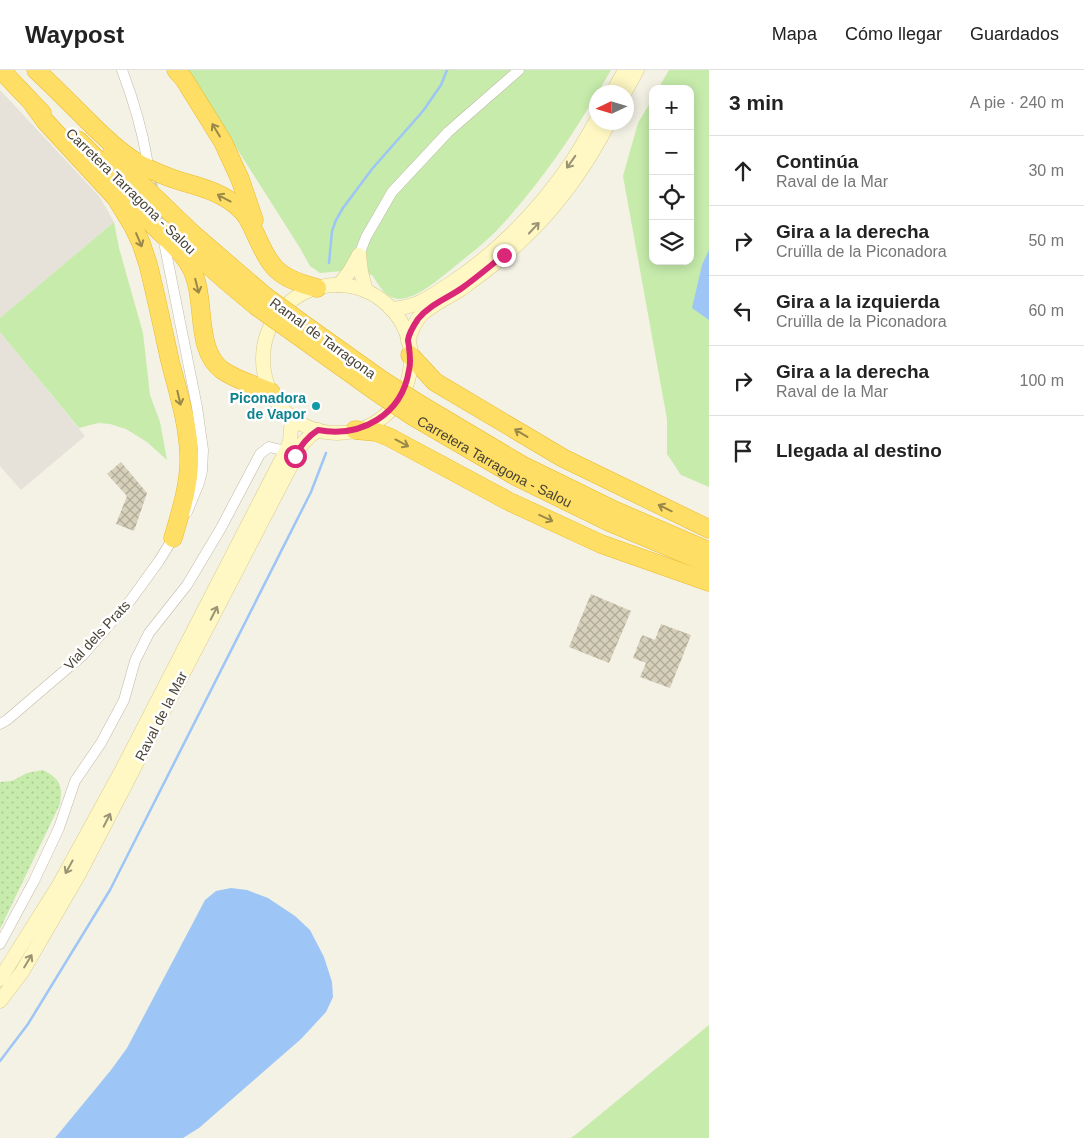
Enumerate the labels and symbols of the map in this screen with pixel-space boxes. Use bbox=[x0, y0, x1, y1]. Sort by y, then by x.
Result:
north arrow bbox=[589, 85, 634, 130]
one-way arrow bbox=[210, 123, 220, 137]
street label: Carretera Tarragona - Salou bbox=[63, 125, 199, 257]
one-way arrow bbox=[566, 155, 576, 169]
one-way arrow bbox=[217, 193, 232, 202]
one-way arrow bbox=[528, 222, 540, 235]
one-way arrow bbox=[135, 232, 144, 247]
route end bbox=[493, 244, 516, 267]
one-way arrow bbox=[193, 277, 202, 293]
street label: Ramal de Tarragona bbox=[267, 294, 379, 382]
one-way arrow bbox=[175, 389, 184, 405]
place label: Piconadora de Vapor bbox=[230, 390, 307, 422]
marker: Piconadora de Vapor bbox=[310, 400, 322, 412]
street label: Carretera Tarragona - Salou bbox=[414, 413, 574, 511]
one-way arrow bbox=[514, 428, 528, 438]
one-way arrow bbox=[394, 439, 408, 449]
route start bbox=[284, 445, 307, 468]
one-way arrow bbox=[658, 503, 673, 512]
one-way arrow bbox=[538, 514, 553, 524]
street label: Vial dels Prats bbox=[61, 597, 133, 673]
one-way arrow bbox=[210, 606, 219, 621]
street label: Raval de la Mar bbox=[132, 668, 191, 763]
one-way arrow bbox=[102, 812, 112, 827]
one-way arrow bbox=[64, 859, 74, 874]
one-way arrow bbox=[23, 955, 33, 969]

